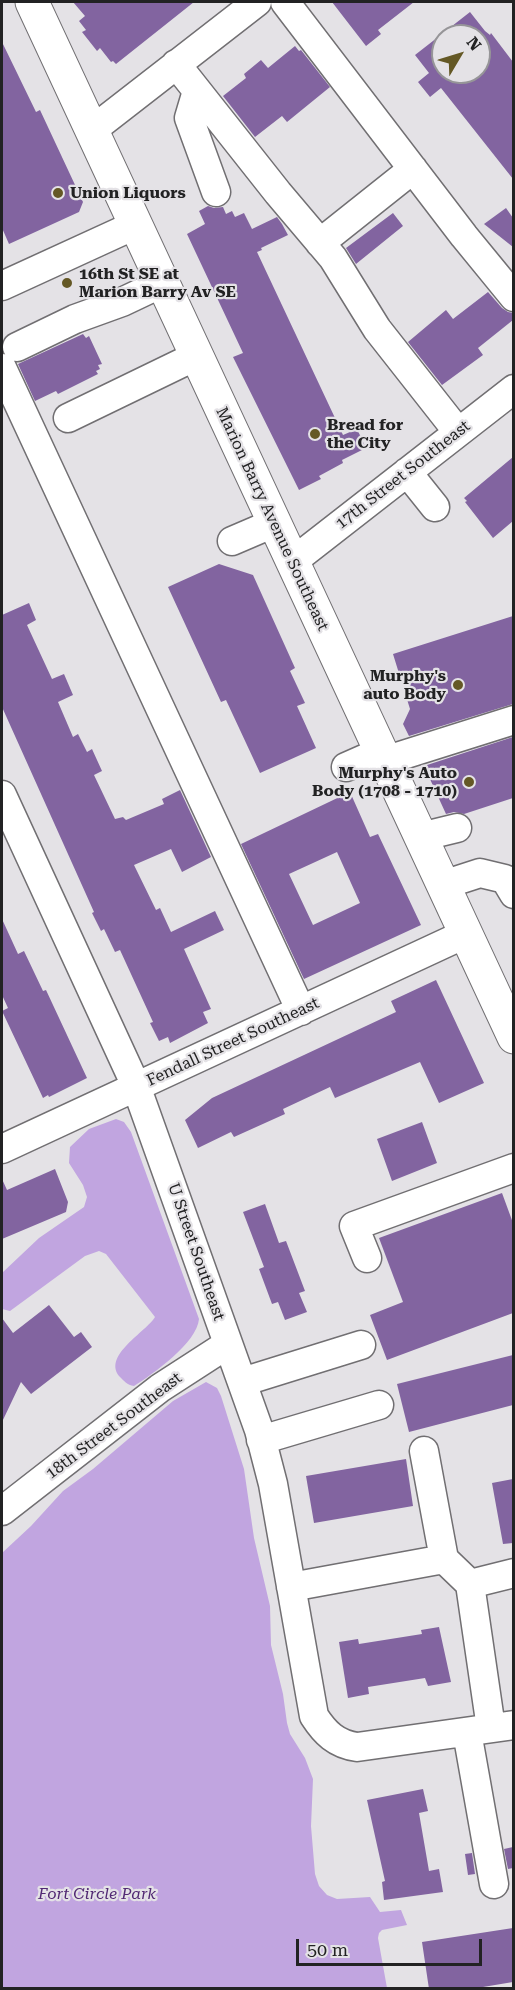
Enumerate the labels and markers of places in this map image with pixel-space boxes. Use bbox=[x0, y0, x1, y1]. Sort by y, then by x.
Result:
place label: Union Liquors bbox=[70, 183, 186, 203]
marker: Union Liquors bbox=[51, 186, 65, 200]
place label: 16th St SE at Marion Barry Av SE bbox=[79, 264, 236, 302]
marker: 16th St SE at Marion Barry Av SE bbox=[60, 276, 74, 290]
place label: Bread for the City bbox=[327, 415, 403, 453]
marker: Bread for the City bbox=[308, 427, 322, 441]
place label: Murphy's auto Body bbox=[363, 666, 446, 704]
marker: Murphy's auto Body bbox=[451, 678, 465, 692]
place label: Murphy's Auto Body (1708 - 1710) bbox=[312, 763, 457, 801]
marker: Murphy's Auto Body (1708 - 1710) bbox=[462, 775, 476, 789]

